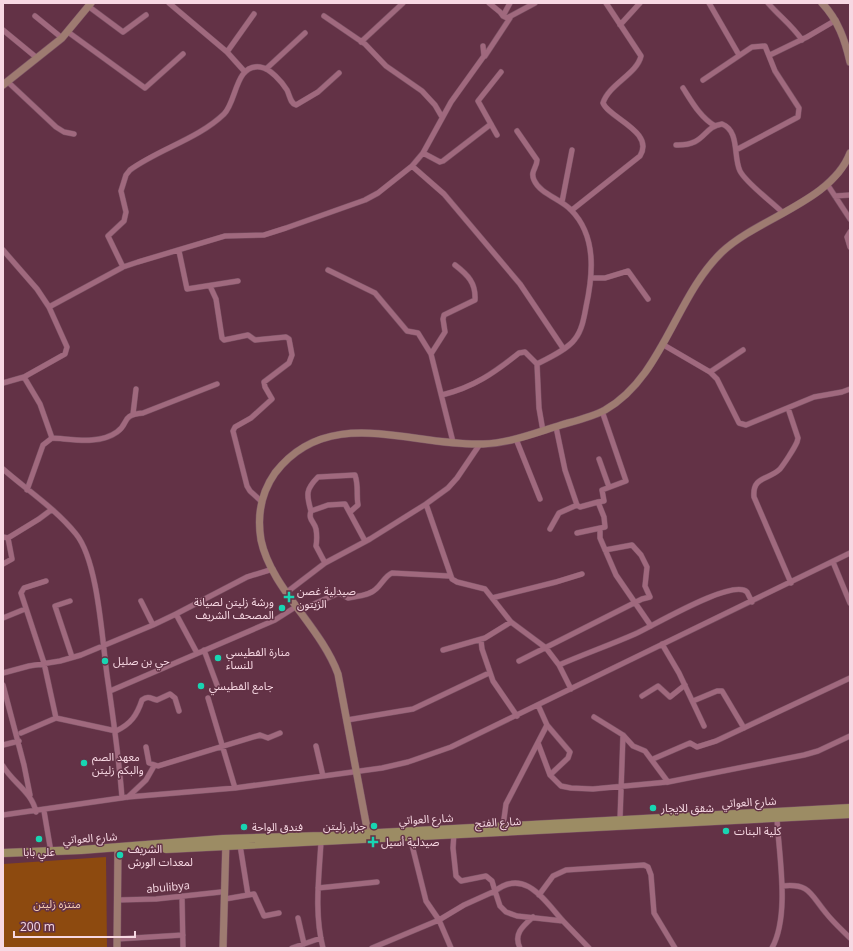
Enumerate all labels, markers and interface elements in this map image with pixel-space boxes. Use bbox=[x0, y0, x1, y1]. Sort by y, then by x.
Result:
place label: صيدلية غصن الزيتون bbox=[297, 583, 356, 611]
marker: صيدلية غصن الزيتون bbox=[284, 592, 294, 602]
place label: ورشة زليتن لصيانة المصحف الشريف bbox=[194, 594, 274, 622]
marker: ورشة زليتن لصيانة المصحف الشريف bbox=[277, 603, 287, 613]
place label: منارة الفطيسي للنساء bbox=[226, 644, 290, 672]
place label: حي بن صليل bbox=[113, 653, 170, 671]
marker: منارة الفطيسي للنساء bbox=[213, 653, 223, 663]
marker: حي بن صليل bbox=[100, 656, 110, 666]
place label: جامع الفطيسي bbox=[209, 678, 274, 696]
marker: جامع الفطيسي bbox=[196, 681, 206, 691]
place label: معهد الصم والبكم زليتن bbox=[92, 749, 144, 779]
marker: معهد الصم والبكم زليتن bbox=[79, 758, 89, 768]
street label: شارع العواتي bbox=[721, 793, 777, 813]
place label: شقق للايجار bbox=[660, 800, 714, 815]
marker: شقق للايجار bbox=[648, 803, 658, 813]
street label: شارع العواتي bbox=[398, 810, 454, 830]
street label: شارع الفتح bbox=[474, 813, 522, 831]
place label: جزار زليتن bbox=[323, 818, 367, 833]
place label: فندق الواحة bbox=[252, 819, 303, 834]
marker: جزار زليتن bbox=[369, 821, 379, 831]
marker: فندق الواحة bbox=[239, 822, 249, 832]
place label: كلية البنات bbox=[734, 823, 782, 838]
marker: كلية البنات bbox=[721, 826, 731, 836]
street label: شارع العواتي bbox=[62, 828, 118, 849]
marker: علي بابا bbox=[34, 834, 44, 844]
place label: صيدلية أسيل bbox=[381, 834, 439, 849]
marker: صيدلية أسيل bbox=[368, 837, 378, 847]
place label: الشريف لمعدات الورش bbox=[128, 841, 193, 869]
place label: علي بابا bbox=[23, 844, 56, 862]
marker: الشريف لمعدات الورش bbox=[115, 850, 125, 860]
street label: abulibya bbox=[146, 877, 190, 896]
park label: منتزه زليتن bbox=[33, 896, 81, 911]
scale bar bbox=[14, 913, 135, 939]
text: 200 m bbox=[20, 918, 55, 935]

